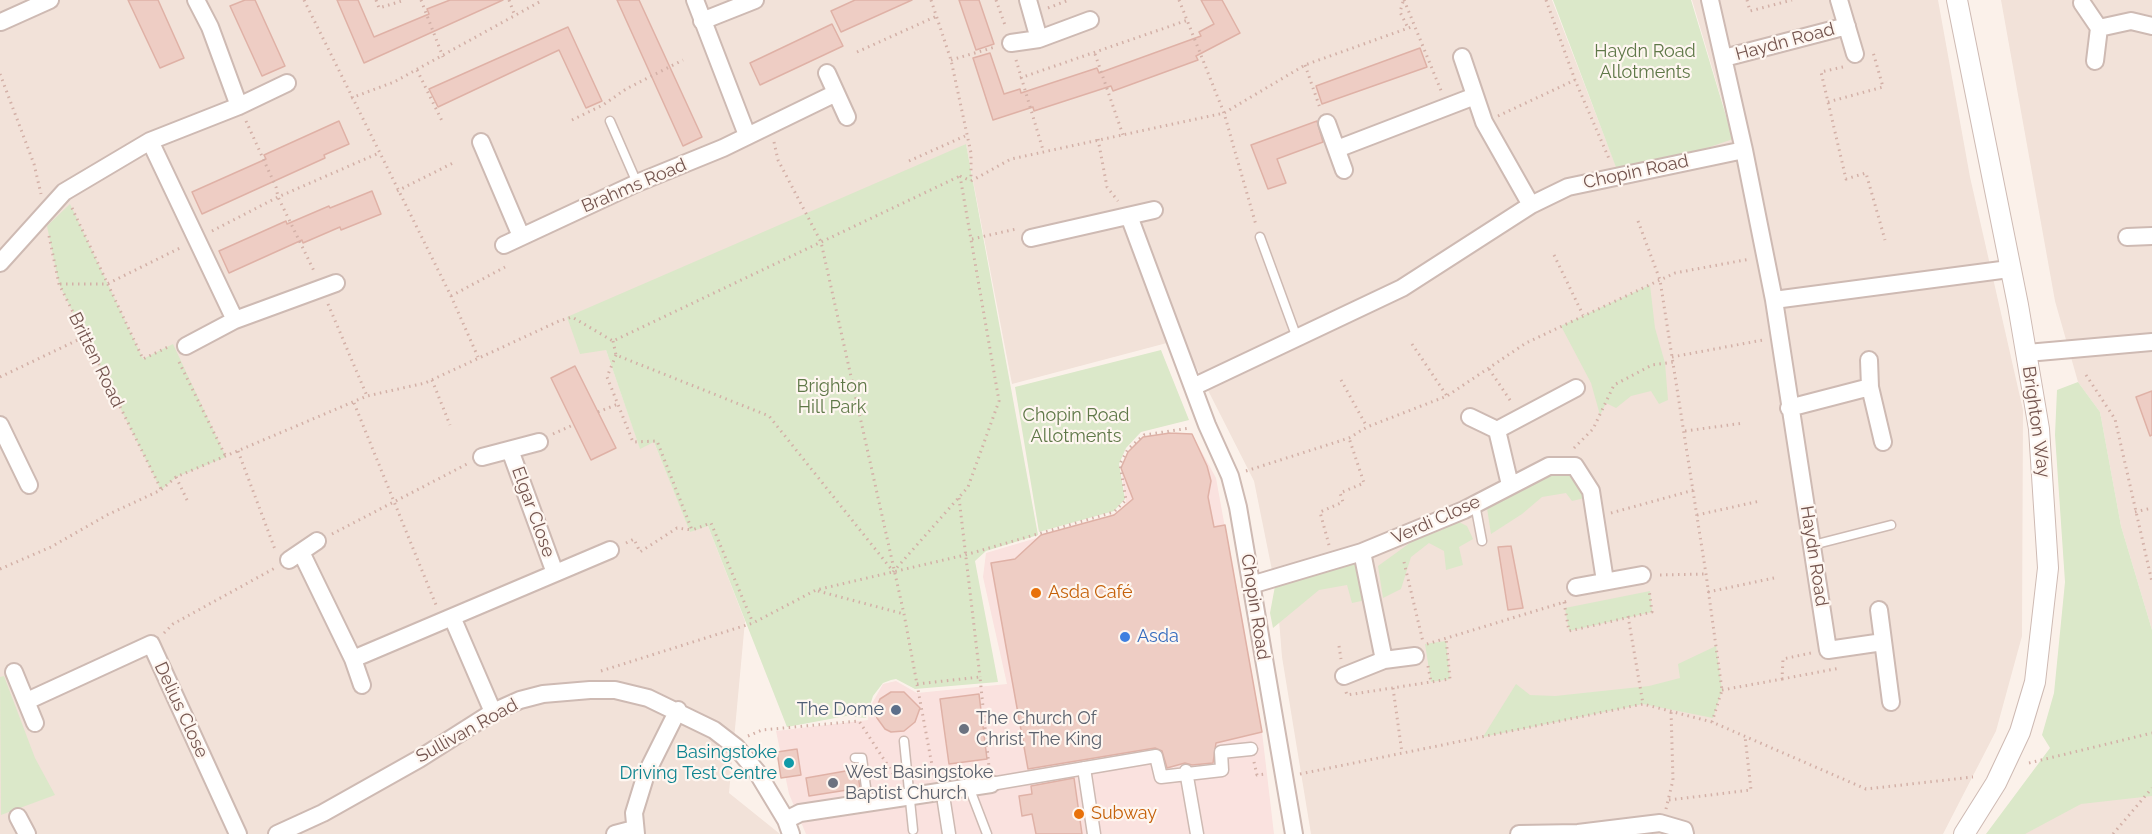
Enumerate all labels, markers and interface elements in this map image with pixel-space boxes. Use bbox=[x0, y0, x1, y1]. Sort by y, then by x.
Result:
street label: Haydn Road bbox=[1733, 18, 1837, 66]
park label: Haydn Road Allotments bbox=[1594, 41, 1696, 84]
street label: Chopin Road bbox=[1582, 150, 1690, 194]
street label: Brahms Road bbox=[578, 154, 690, 218]
street label: Britten Road bbox=[64, 309, 128, 411]
street label: Brighton Way bbox=[2017, 365, 2055, 479]
park label: Brighton Hill Park bbox=[797, 376, 867, 418]
park label: Chopin Road Allotments bbox=[1023, 405, 1129, 448]
street label: Elgar Close bbox=[507, 464, 559, 560]
street label: Verdi Close bbox=[1388, 491, 1484, 549]
street label: Haydn Road bbox=[1795, 504, 1833, 608]
street label: Chopin Road bbox=[1236, 553, 1274, 661]
place label: Asda Café bbox=[1048, 582, 1133, 604]
marker: Asda Café bbox=[1029, 586, 1043, 600]
place label: Asda bbox=[1137, 626, 1179, 648]
marker: Asda bbox=[1118, 630, 1132, 644]
street label: Delius Close bbox=[149, 659, 213, 761]
street label: Sullivan Road bbox=[412, 694, 522, 768]
place label: The Dome bbox=[797, 699, 884, 721]
marker: The Dome bbox=[889, 703, 903, 717]
place label: The Church Of Christ The King bbox=[976, 708, 1102, 750]
marker: The Church Of Christ The King bbox=[957, 722, 971, 736]
place label: Basingstoke Driving Test Centre bbox=[619, 742, 777, 784]
marker: Basingstoke Driving Test Centre bbox=[782, 756, 796, 770]
place label: West Basingstoke Baptist Church bbox=[845, 762, 993, 804]
marker: West Basingstoke Baptist Church bbox=[826, 776, 840, 790]
place label: Subway bbox=[1091, 803, 1157, 825]
marker: Subway bbox=[1072, 807, 1086, 821]

